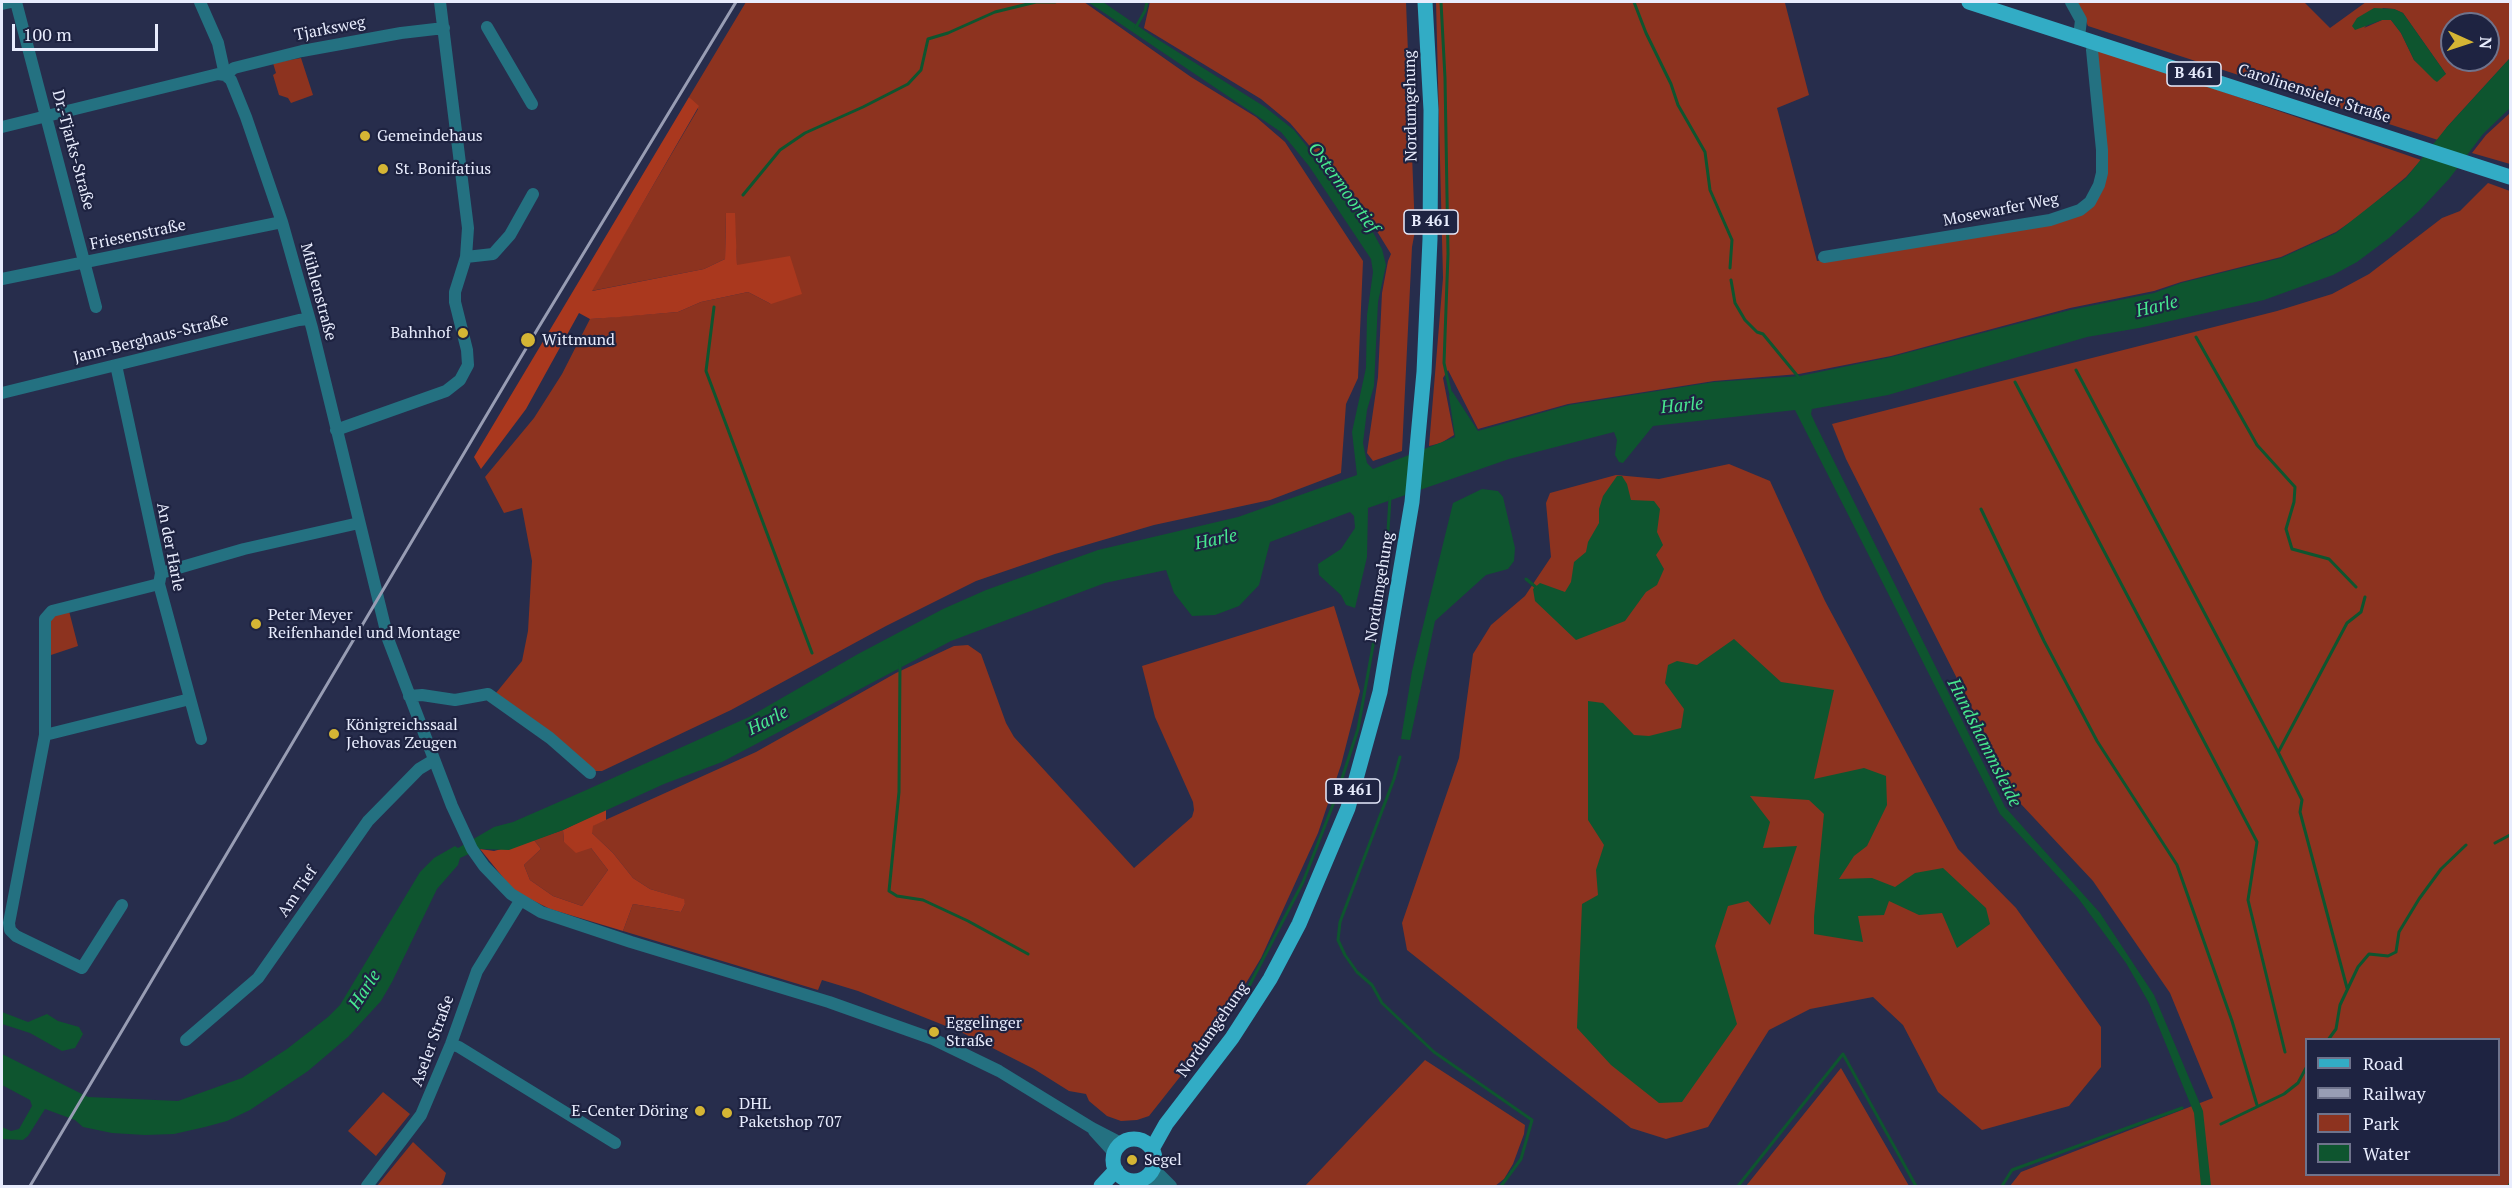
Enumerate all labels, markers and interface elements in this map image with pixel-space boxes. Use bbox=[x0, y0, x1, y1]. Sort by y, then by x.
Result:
scale bar bbox=[15, 12, 160, 50]
north arrow bbox=[2440, 12, 2500, 72]
street label: Tjarksweg bbox=[293, 13, 367, 45]
text: 100 m bbox=[23, 22, 72, 46]
text: N bbox=[2475, 36, 2497, 49]
street label: Nordumgehung bbox=[1400, 50, 1422, 162]
street label: Carolinensieler Straße bbox=[2235, 60, 2393, 128]
road number: B 461 bbox=[2167, 62, 2221, 86]
street label: Dr.-Tjarks-Straße bbox=[48, 88, 98, 212]
place label: Gemeindehaus bbox=[377, 126, 483, 146]
marker: Gemeindehaus bbox=[358, 129, 372, 143]
water label: Ostermoortief bbox=[1303, 139, 1383, 237]
place label: St. Bonifatius bbox=[395, 159, 491, 179]
marker: St. Bonifatius bbox=[376, 162, 390, 176]
street label: Mosewarfer Weg bbox=[1942, 189, 2060, 231]
road number: B 461 bbox=[1404, 210, 1458, 234]
street label: Friesenstraße bbox=[88, 215, 188, 255]
street label: Mühlenstraße bbox=[296, 241, 340, 343]
water label: Harle bbox=[2134, 291, 2180, 323]
street label: Jann-Berghaus-Straße bbox=[71, 310, 231, 368]
place label: Bahnhof bbox=[390, 323, 451, 343]
marker: Bahnhof bbox=[456, 326, 470, 340]
place label: Wittmund bbox=[542, 330, 615, 350]
marker: Wittmund bbox=[519, 331, 537, 349]
water label: Harle bbox=[1660, 393, 1704, 419]
street label: An der Harle bbox=[152, 501, 188, 593]
water label: Harle bbox=[1193, 525, 1239, 555]
street label: Nordumgehung bbox=[1362, 530, 1398, 644]
place label: Peter Meyer Reifenhandel und Montage bbox=[268, 605, 460, 643]
marker: Peter Meyer Reifenhandel und Montage bbox=[249, 617, 263, 631]
water label: Hundshammsleide bbox=[1942, 675, 2026, 811]
water label: Harle bbox=[744, 702, 792, 740]
place label: Königreichssaal Jehovas Zeugen bbox=[346, 715, 458, 753]
marker: Königreichssaal Jehovas Zeugen bbox=[327, 727, 341, 741]
road number: B 461 bbox=[1326, 779, 1380, 803]
street label: Am Tief bbox=[274, 863, 322, 921]
water label: Harle bbox=[344, 966, 386, 1014]
street label: Nordumgehung bbox=[1173, 979, 1253, 1081]
street label: Aseler Straße bbox=[408, 993, 458, 1089]
place label: Eggelinger Straße bbox=[946, 1013, 1022, 1051]
marker: Eggelinger Straße bbox=[927, 1025, 941, 1039]
legend bbox=[2305, 1038, 2500, 1176]
text: Road bbox=[2363, 1051, 2403, 1075]
text: Railway bbox=[2363, 1081, 2426, 1105]
place label: DHL Paketshop 707 bbox=[739, 1094, 842, 1132]
place label: E-Center Döring bbox=[571, 1101, 688, 1121]
marker: E-Center Döring bbox=[693, 1104, 707, 1118]
marker: DHL Paketshop 707 bbox=[720, 1106, 734, 1120]
text: Park bbox=[2363, 1111, 2399, 1135]
text: Water bbox=[2363, 1141, 2410, 1165]
place label: Segel bbox=[1144, 1150, 1182, 1170]
marker: Segel bbox=[1125, 1153, 1139, 1167]

